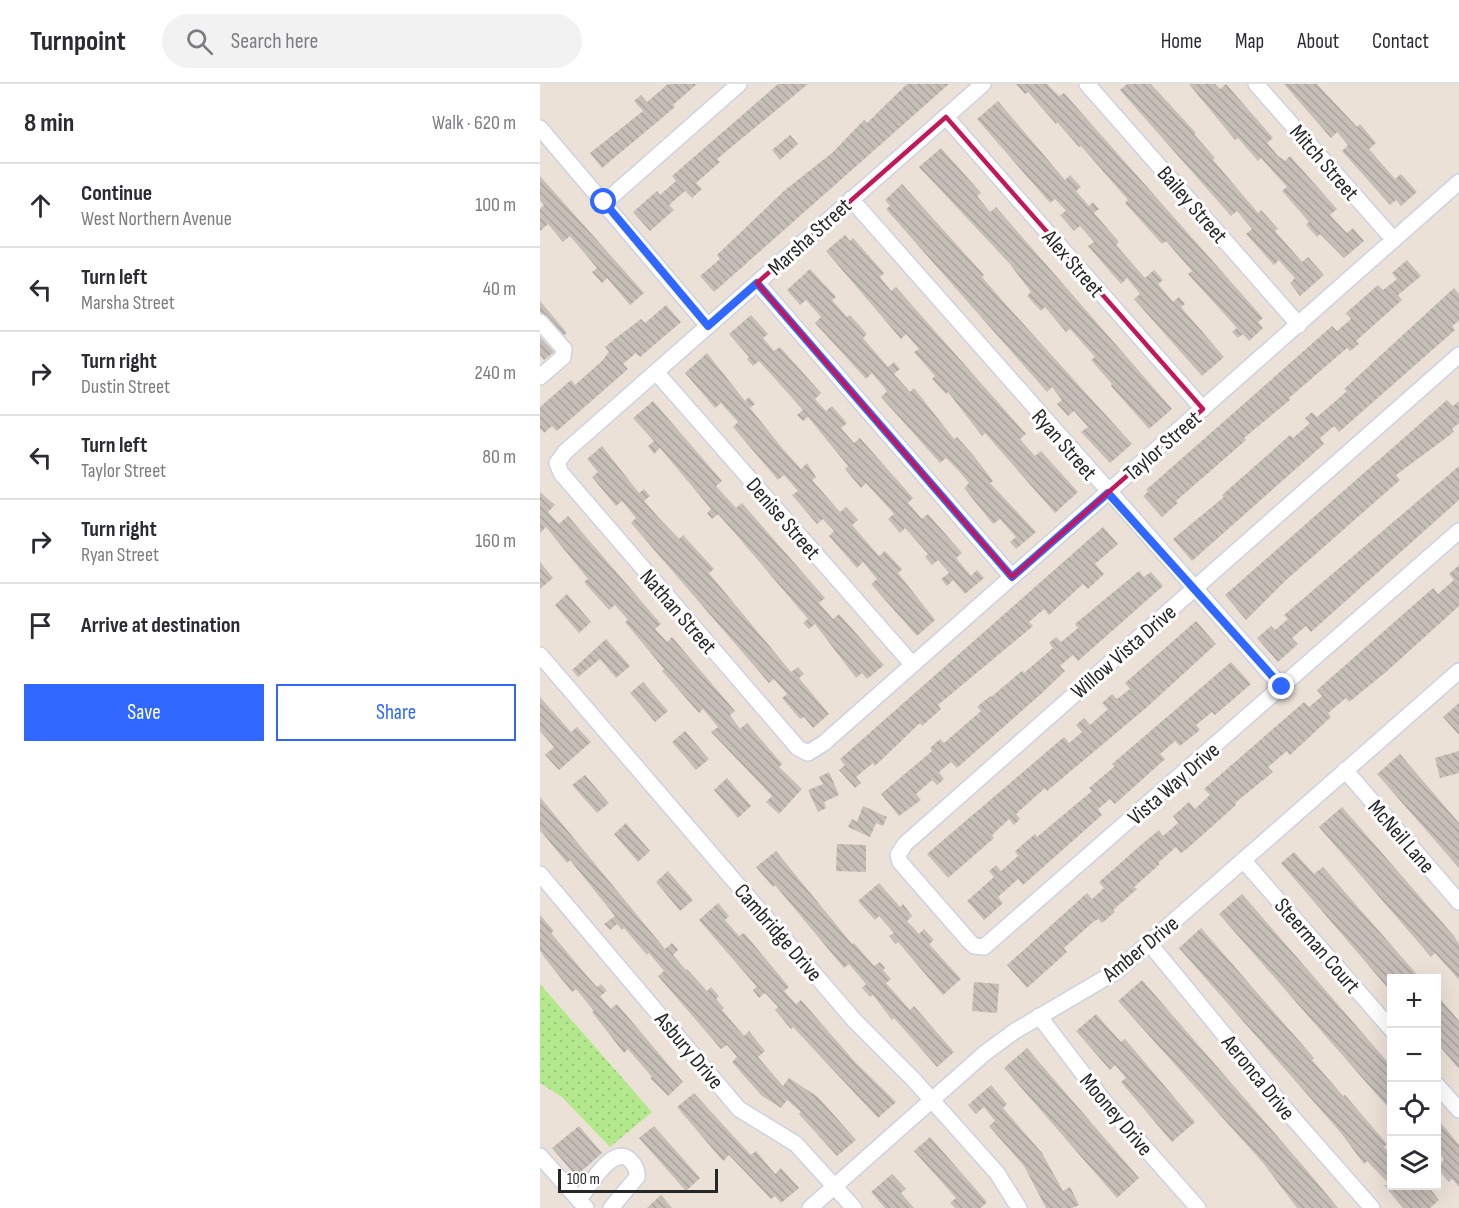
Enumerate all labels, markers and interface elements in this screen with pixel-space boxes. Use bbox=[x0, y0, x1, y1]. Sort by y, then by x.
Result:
search box bbox=[162, 14, 582, 68]
text: Turnpoint bbox=[30, 25, 126, 58]
icon: search bbox=[183, 25, 216, 58]
text: Search here bbox=[231, 28, 318, 55]
text: Home bbox=[1161, 29, 1202, 54]
text: Map bbox=[1235, 29, 1264, 54]
text: About bbox=[1297, 29, 1339, 54]
text: Contact bbox=[1372, 29, 1429, 54]
text: 8 min bbox=[24, 108, 74, 139]
text: Walk · 620 m bbox=[432, 111, 516, 135]
street label: Mitch Street bbox=[1284, 119, 1364, 207]
street label: Bailey Street bbox=[1151, 161, 1233, 249]
text: Continue bbox=[81, 180, 152, 207]
route start bbox=[590, 188, 616, 214]
icon: ahead bbox=[24, 189, 57, 222]
street label: Marsha Street bbox=[763, 192, 858, 282]
text: 100 m bbox=[475, 193, 516, 217]
text: West Northern Avenue bbox=[81, 207, 232, 231]
street label: Alex Street bbox=[1036, 224, 1110, 303]
text: Turn left bbox=[81, 264, 147, 291]
icon: left bbox=[24, 273, 57, 306]
text: 40 m bbox=[483, 277, 516, 301]
text: Marsha Street bbox=[81, 291, 175, 315]
text: Turn right bbox=[81, 348, 157, 375]
icon: right bbox=[24, 357, 57, 390]
text: 240 m bbox=[475, 361, 516, 385]
text: Dustin Street bbox=[81, 375, 170, 399]
street label: Ryan Street bbox=[1026, 404, 1102, 486]
street label: Taylor Street bbox=[1119, 405, 1207, 487]
text: Turn left bbox=[81, 432, 147, 459]
icon: left bbox=[24, 441, 57, 474]
text: 80 m bbox=[482, 445, 516, 469]
text: Taylor Street bbox=[81, 459, 166, 483]
street label: Denise Street bbox=[740, 472, 826, 566]
text: Turn right bbox=[81, 516, 157, 543]
icon: right bbox=[24, 525, 57, 558]
text: 160 m bbox=[475, 529, 516, 553]
text: Ryan Street bbox=[81, 543, 159, 567]
street label: Nathan Street bbox=[634, 564, 722, 660]
street label: Willow Vista Drive bbox=[1066, 599, 1182, 705]
icon: arrive bbox=[24, 609, 57, 642]
text: Arrive at destination bbox=[81, 612, 240, 639]
route end bbox=[1268, 673, 1294, 699]
button: Save bbox=[24, 684, 264, 741]
button: Share bbox=[276, 684, 516, 741]
street label: Vista Way Drive bbox=[1123, 737, 1225, 831]
street label: McNeil Lane bbox=[1362, 795, 1440, 879]
street label: Cambridge Drive bbox=[728, 878, 828, 988]
street label: Steerman Court bbox=[1268, 893, 1366, 999]
street label: Amber Drive bbox=[1097, 910, 1184, 989]
map controls bbox=[1387, 974, 1441, 1190]
button: + bbox=[1387, 974, 1441, 1028]
street label: Asbury Drive bbox=[648, 1006, 729, 1095]
button: − bbox=[1387, 1028, 1441, 1082]
street label: Aeronca Drive bbox=[1215, 1029, 1300, 1126]
street label: Mooney Drive bbox=[1073, 1068, 1158, 1162]
button: locate bbox=[1387, 1082, 1441, 1136]
button: layers bbox=[1387, 1136, 1441, 1190]
scale bar bbox=[558, 1166, 718, 1194]
text: 100 m bbox=[567, 1170, 600, 1189]

